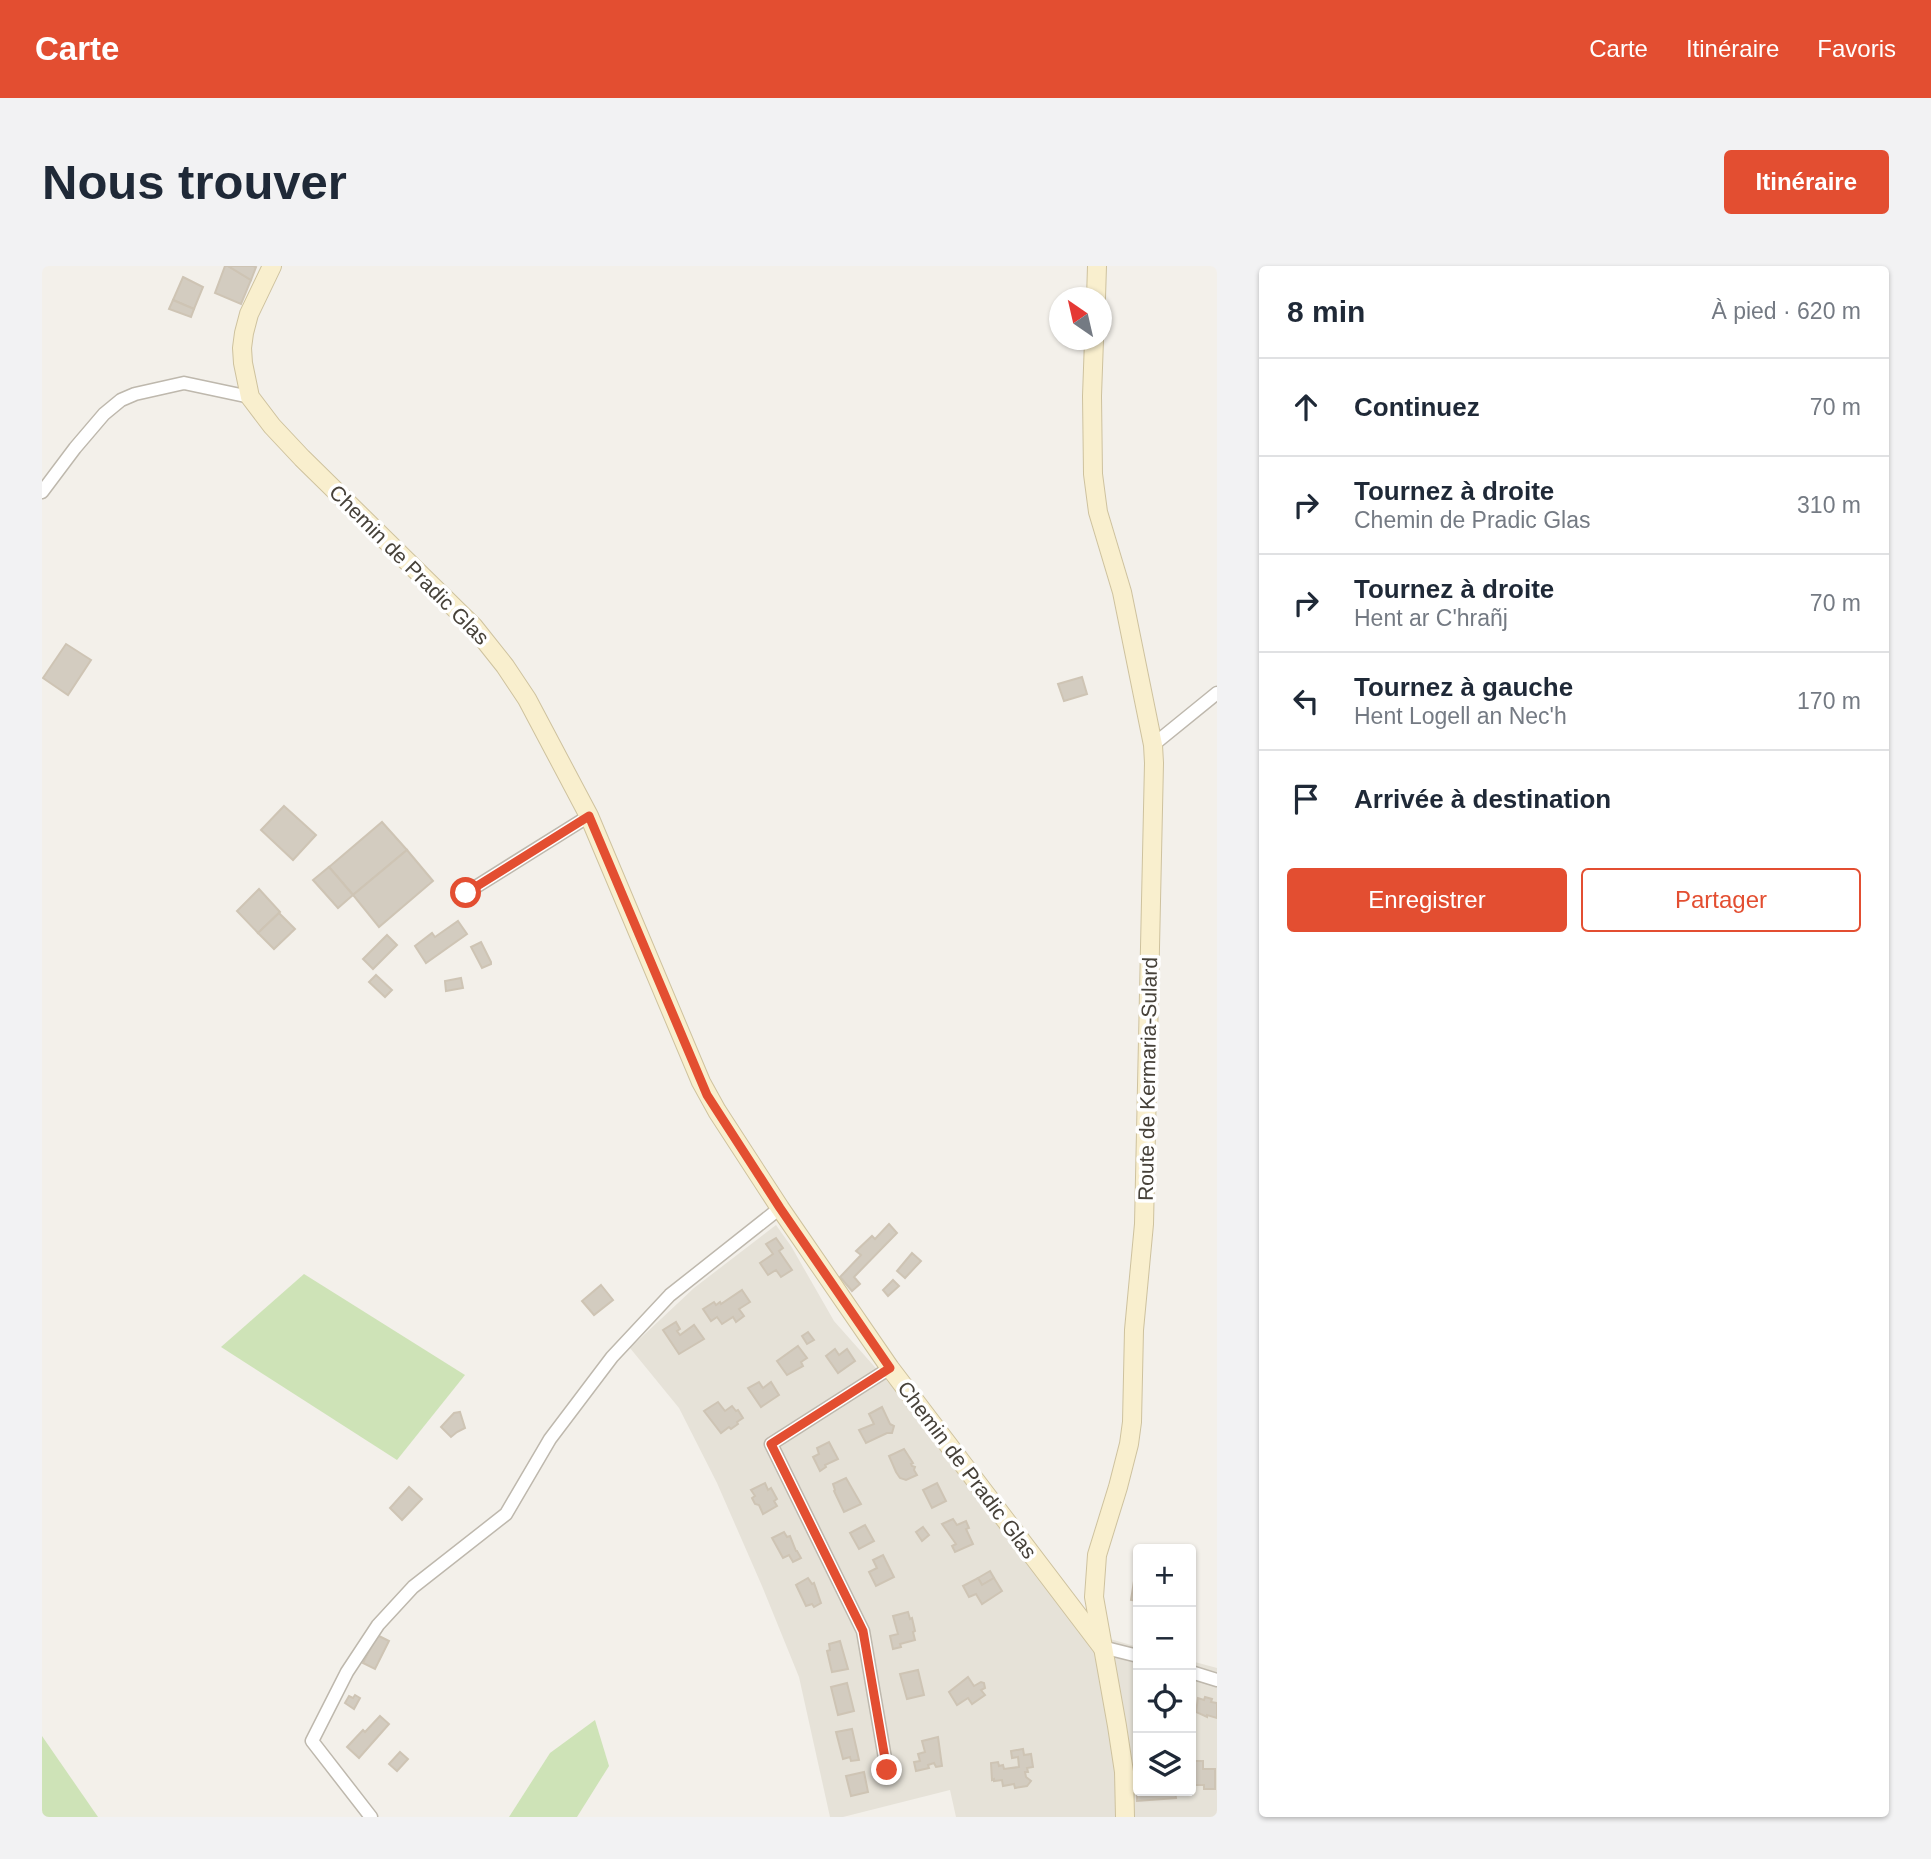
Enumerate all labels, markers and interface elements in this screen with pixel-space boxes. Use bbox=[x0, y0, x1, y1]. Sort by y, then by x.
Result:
text: Carte bbox=[35, 30, 119, 67]
text: Carte bbox=[1589, 35, 1648, 62]
text: Itinéraire bbox=[1686, 35, 1779, 62]
text: Favoris bbox=[1817, 35, 1896, 62]
button: Itinéraire bbox=[1724, 150, 1889, 214]
text: Nous trouver bbox=[42, 155, 347, 209]
north arrow bbox=[1049, 287, 1112, 350]
text: 8 min bbox=[1287, 295, 1365, 328]
text: À pied · 620 m bbox=[1711, 298, 1861, 324]
icon: ahead bbox=[1287, 388, 1325, 426]
text: Continuez bbox=[1354, 392, 1480, 422]
text: 70 m bbox=[1810, 394, 1861, 420]
text: Tournez à droite bbox=[1354, 476, 1554, 506]
street label: Chemin de Pradic Glas bbox=[325, 480, 494, 649]
icon: right bbox=[1287, 486, 1325, 524]
text: 310 m bbox=[1797, 492, 1861, 518]
text: Chemin de Pradic Glas bbox=[1354, 507, 1591, 533]
text: Tournez à droite bbox=[1354, 574, 1554, 604]
icon: right bbox=[1287, 584, 1325, 622]
text: 70 m bbox=[1810, 590, 1861, 616]
text: Hent ar C'hrañj bbox=[1354, 605, 1508, 631]
text: Tournez à gauche bbox=[1354, 672, 1573, 702]
icon: left bbox=[1287, 682, 1325, 720]
text: 170 m bbox=[1797, 688, 1861, 714]
text: Hent Logell an Nec'h bbox=[1354, 703, 1567, 729]
icon: arrive bbox=[1287, 780, 1325, 818]
text: Arrivée à destination bbox=[1354, 784, 1611, 814]
button: Enregistrer bbox=[1287, 868, 1567, 932]
button: Partager bbox=[1581, 868, 1861, 932]
route start bbox=[450, 877, 481, 908]
street label: Route de Kermaria-Sulard bbox=[1134, 957, 1161, 1201]
street label: Chemin de Pradic Glas bbox=[893, 1377, 1042, 1563]
map controls bbox=[1133, 1544, 1196, 1796]
button: + bbox=[1133, 1544, 1196, 1607]
button: − bbox=[1133, 1607, 1196, 1670]
button: locate bbox=[1133, 1670, 1196, 1733]
button: layers bbox=[1133, 1733, 1196, 1796]
route end bbox=[871, 1754, 902, 1785]

